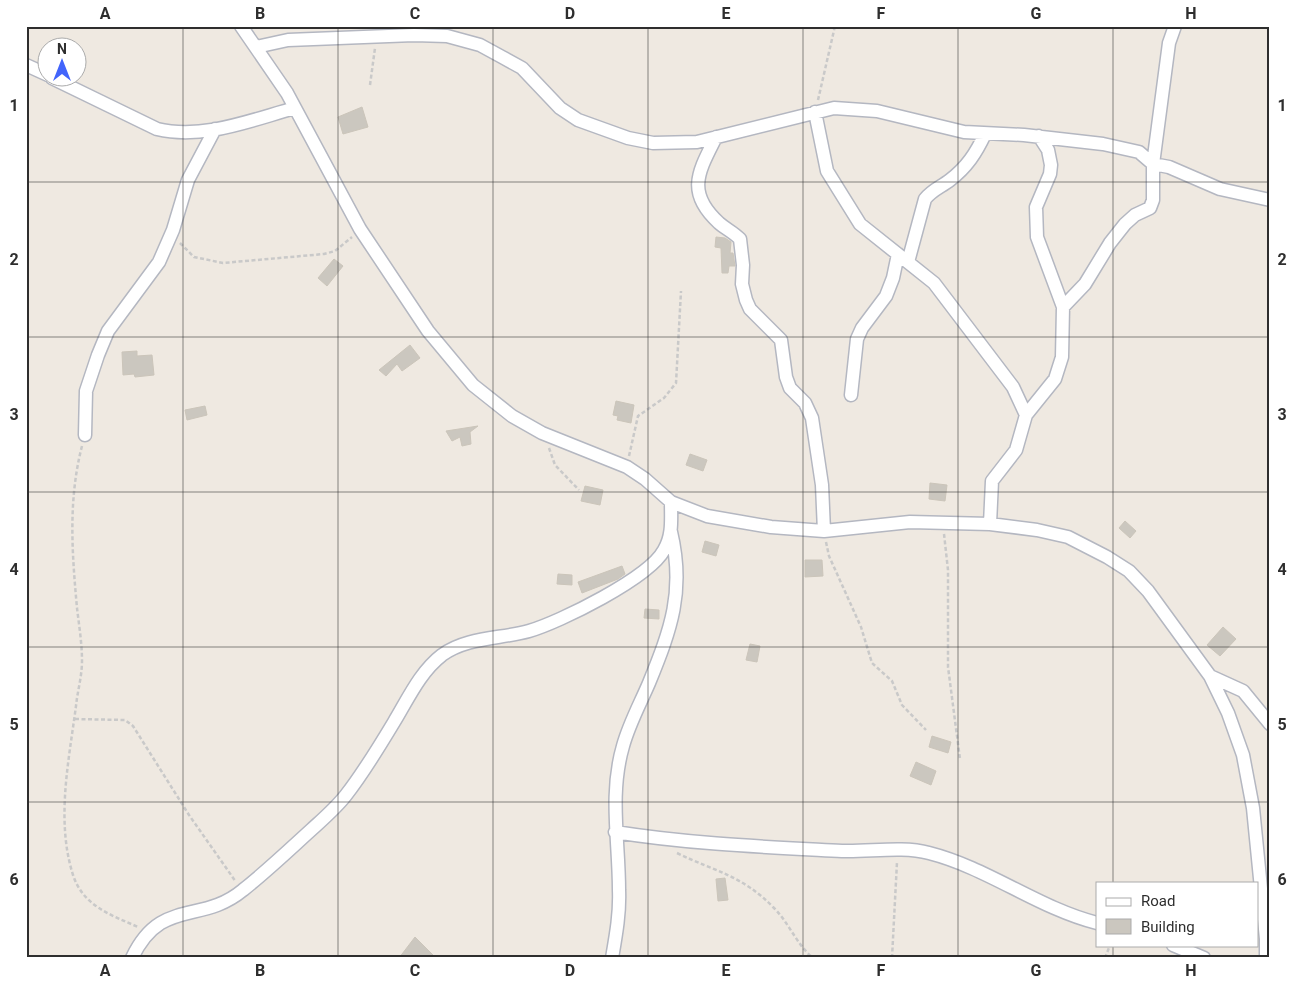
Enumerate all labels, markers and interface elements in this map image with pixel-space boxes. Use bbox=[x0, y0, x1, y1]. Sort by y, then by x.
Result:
text: A bbox=[100, 4, 111, 23]
text: B bbox=[255, 4, 265, 23]
text: C bbox=[410, 4, 420, 23]
text: D bbox=[565, 4, 575, 23]
text: E bbox=[722, 4, 731, 23]
text: F bbox=[877, 4, 886, 23]
text: G bbox=[1031, 4, 1042, 23]
text: H bbox=[1185, 4, 1197, 23]
north arrow bbox=[38, 38, 88, 88]
text: N bbox=[57, 41, 67, 57]
text: 1 bbox=[9, 96, 19, 115]
text: 1 bbox=[1277, 96, 1287, 115]
text: 2 bbox=[9, 250, 19, 269]
text: 2 bbox=[1277, 250, 1287, 269]
text: 3 bbox=[9, 405, 19, 424]
text: 3 bbox=[1277, 405, 1287, 424]
text: 4 bbox=[9, 560, 19, 579]
text: 4 bbox=[1277, 560, 1287, 579]
text: 5 bbox=[9, 715, 19, 734]
text: 5 bbox=[1277, 715, 1287, 734]
text: 6 bbox=[9, 870, 19, 889]
text: 6 bbox=[1277, 870, 1287, 889]
legend bbox=[1096, 882, 1258, 946]
text: Road bbox=[1141, 892, 1175, 910]
text: Building bbox=[1141, 918, 1195, 936]
text: A bbox=[100, 961, 111, 980]
text: B bbox=[255, 961, 265, 980]
text: C bbox=[410, 961, 420, 980]
text: D bbox=[565, 961, 575, 980]
text: E bbox=[722, 961, 731, 980]
text: F bbox=[877, 961, 886, 980]
text: G bbox=[1031, 961, 1042, 980]
text: H bbox=[1185, 961, 1197, 980]

